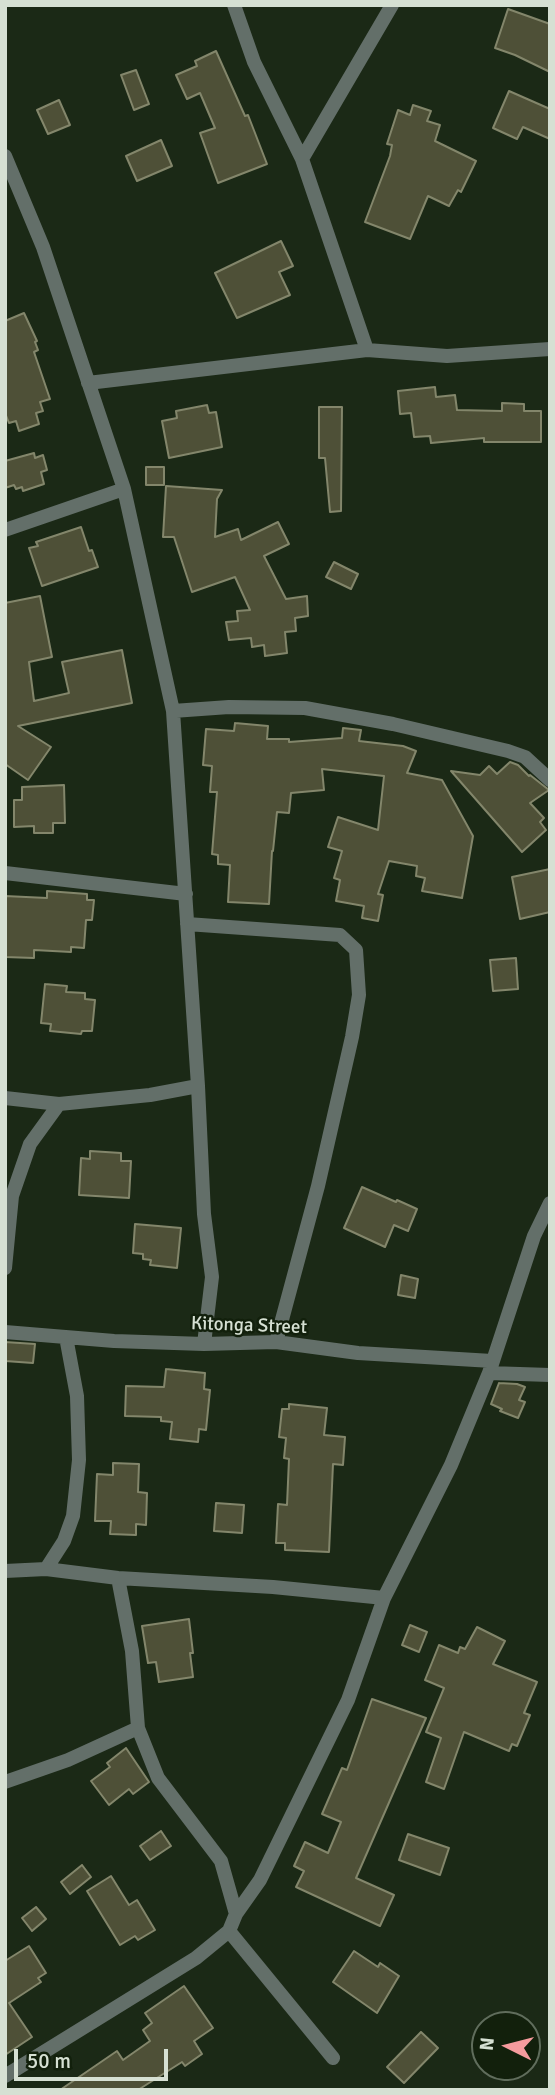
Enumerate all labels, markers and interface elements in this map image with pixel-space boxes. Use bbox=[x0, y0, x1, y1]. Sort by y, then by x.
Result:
street label: Kitonga Street bbox=[190, 1313, 308, 1339]
north arrow bbox=[471, 2011, 541, 2081]
scale bar bbox=[18, 2036, 172, 2080]
text: N bbox=[474, 2036, 500, 2052]
text: 50 m bbox=[27, 2048, 71, 2074]

